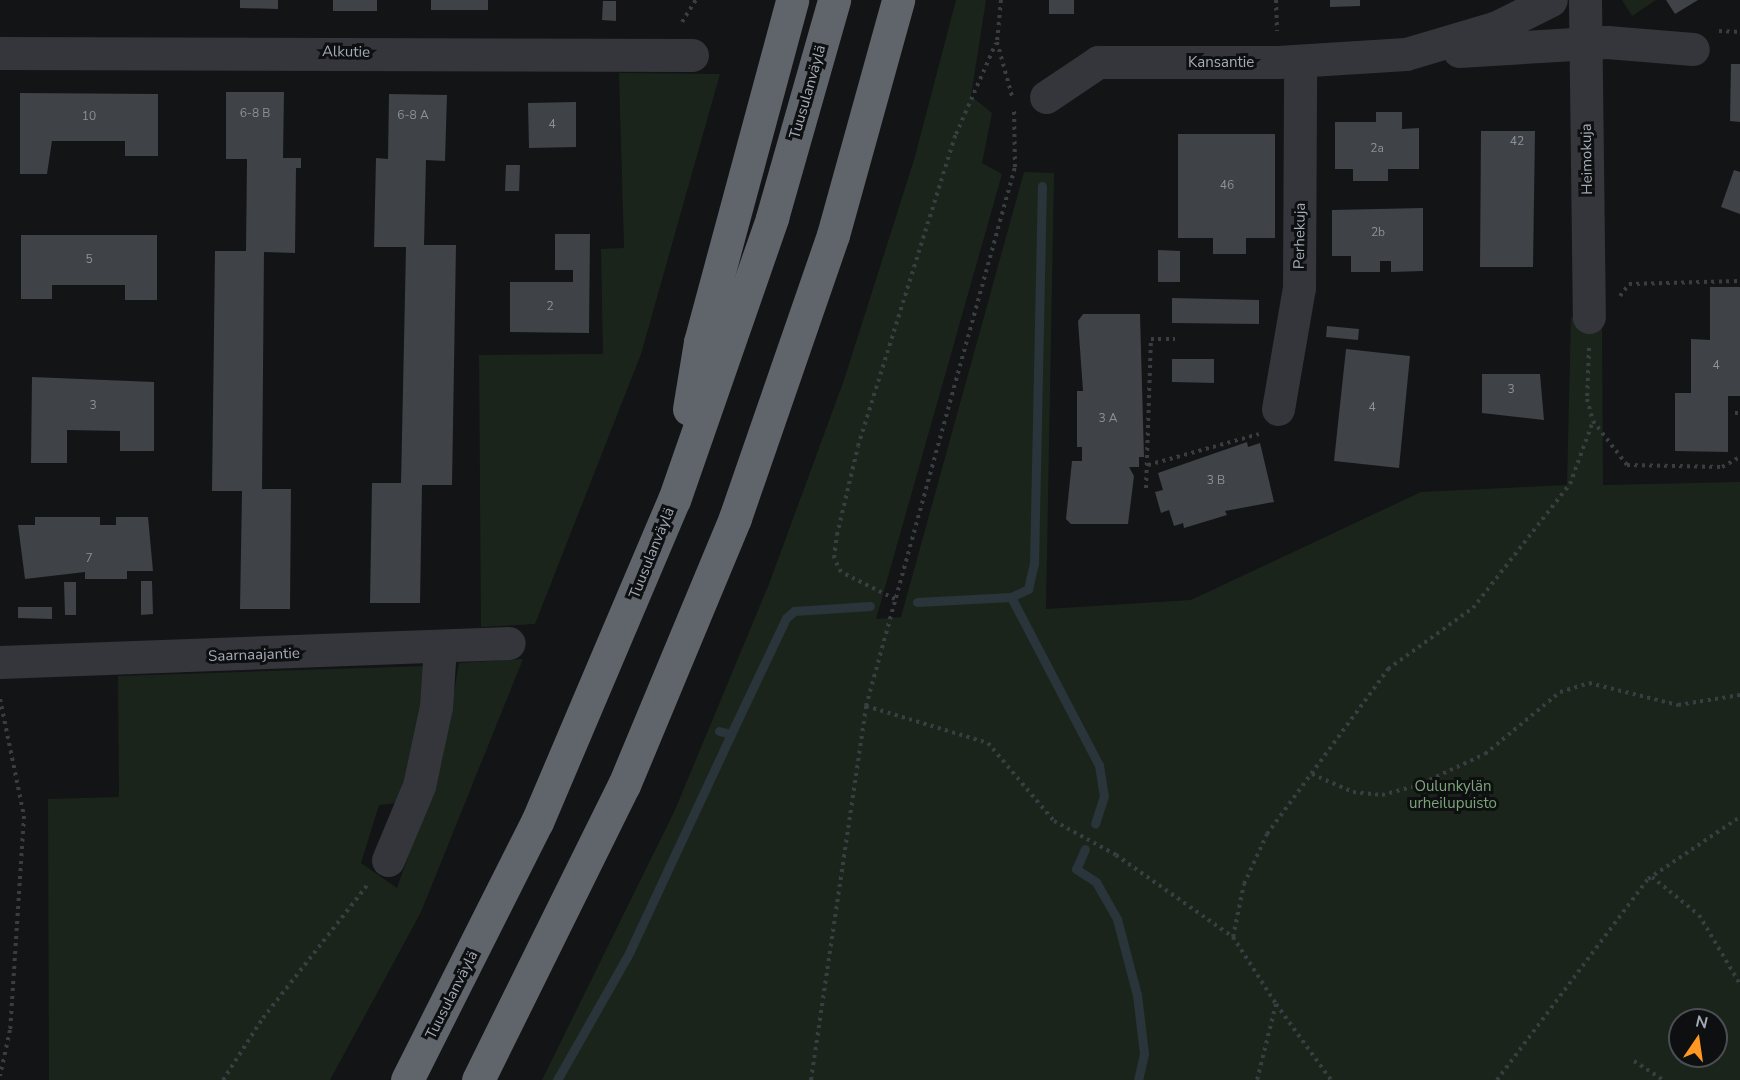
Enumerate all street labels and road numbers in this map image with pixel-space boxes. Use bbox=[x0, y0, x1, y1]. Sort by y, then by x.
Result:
street label: Alkutie bbox=[322, 43, 370, 61]
street label: Tuusulanväylä bbox=[786, 43, 830, 141]
street label: Kansantie bbox=[1188, 54, 1254, 72]
street label: Heimokuja bbox=[1577, 123, 1597, 195]
street label: Perhekuja bbox=[1290, 203, 1310, 269]
street label: Tuusulanväylä bbox=[626, 505, 678, 601]
street label: Saarnaajantie bbox=[208, 644, 300, 666]
street label: Tuusulanväylä bbox=[422, 948, 482, 1042]

